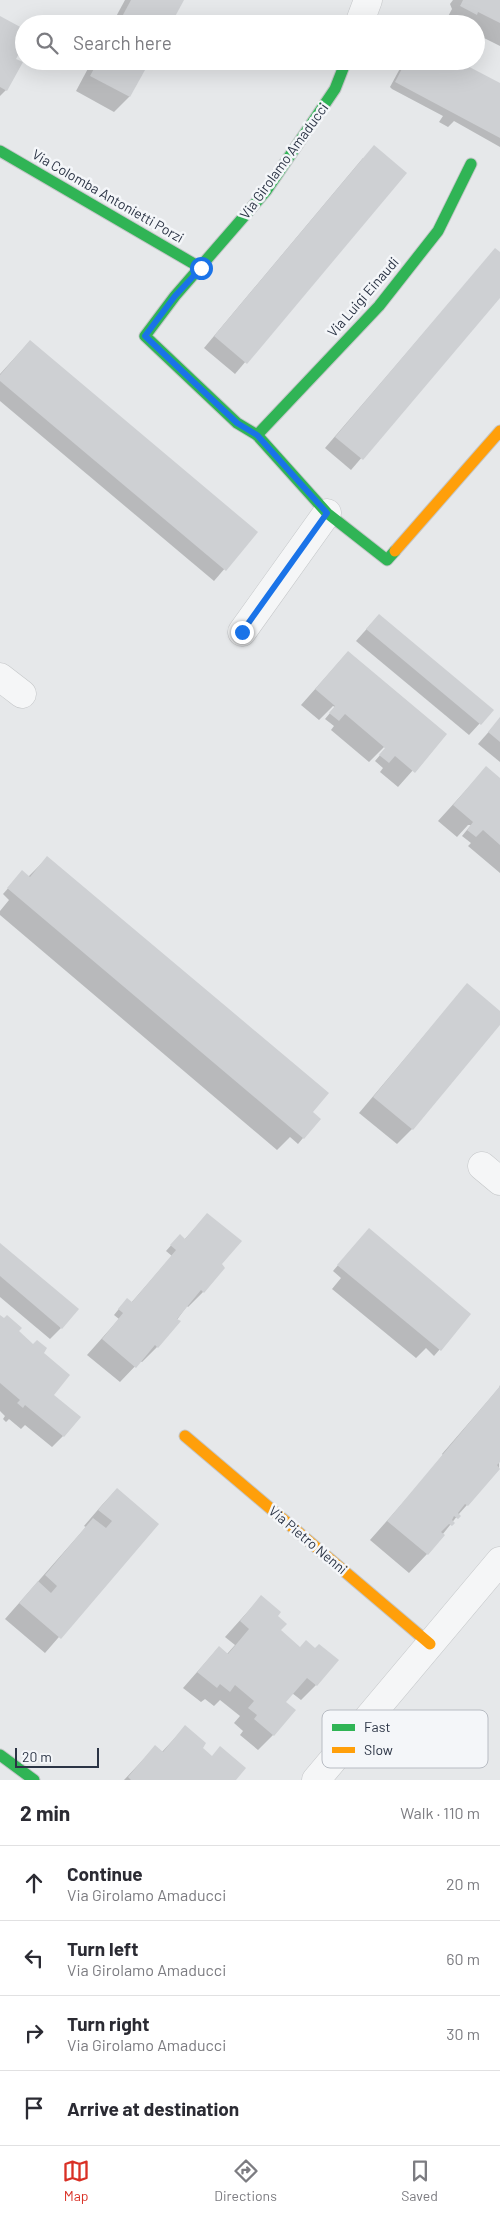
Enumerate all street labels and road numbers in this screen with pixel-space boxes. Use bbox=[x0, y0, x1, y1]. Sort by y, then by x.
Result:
street label: Via Girolamo Amaducci bbox=[236, 99, 331, 222]
street label: Via Colomba Antonietti Porzi bbox=[29, 145, 187, 246]
street label: Via Luigi Einaudi bbox=[323, 253, 402, 340]
street label: Via Pietro Nenni bbox=[266, 1502, 351, 1577]

